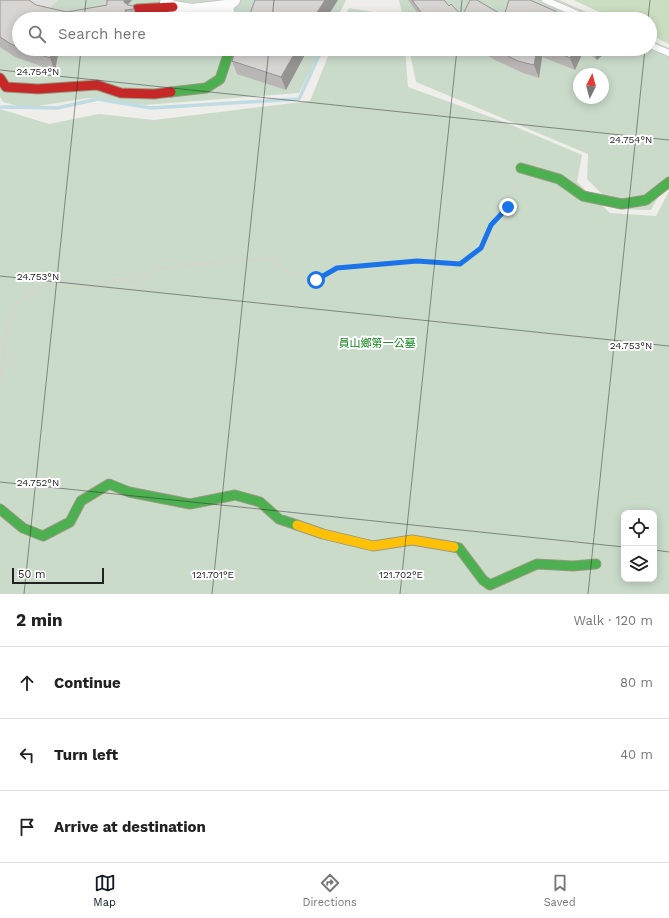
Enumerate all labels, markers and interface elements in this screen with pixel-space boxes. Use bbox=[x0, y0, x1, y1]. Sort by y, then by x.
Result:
search box bbox=[12, 12, 657, 56]
icon: search bbox=[26, 23, 48, 45]
text: Search here bbox=[58, 25, 146, 43]
text: 24.754°N bbox=[17, 66, 59, 77]
north arrow bbox=[573, 68, 609, 104]
text: 24.754°N bbox=[610, 134, 652, 145]
route end bbox=[499, 198, 517, 216]
text: 24.753°N bbox=[17, 271, 59, 282]
route start bbox=[307, 271, 325, 289]
park label: 員山鄉第一公墓 bbox=[339, 337, 416, 350]
text: 24.753°N bbox=[610, 340, 652, 351]
text: 24.752°N bbox=[17, 477, 59, 488]
map controls bbox=[621, 510, 657, 582]
button: locate bbox=[621, 510, 657, 546]
button: layers bbox=[621, 546, 657, 582]
scale bar bbox=[12, 566, 104, 585]
text: 50 m bbox=[18, 568, 45, 581]
text: 121.701°E bbox=[192, 569, 234, 580]
text: 121.702°E bbox=[379, 569, 423, 580]
text: 2 min bbox=[16, 610, 62, 630]
text: Walk · 120 m bbox=[574, 613, 653, 628]
icon: ahead bbox=[16, 672, 38, 694]
text: Continue bbox=[54, 674, 121, 692]
text: 80 m bbox=[620, 675, 653, 690]
icon: left bbox=[16, 744, 38, 766]
text: Turn left bbox=[54, 746, 118, 764]
text: 40 m bbox=[620, 747, 653, 762]
icon: arrive bbox=[16, 816, 38, 838]
text: Arrive at destination bbox=[54, 818, 206, 836]
tab: Map bbox=[93, 872, 116, 909]
tab: Directions bbox=[303, 872, 357, 909]
tab: Saved bbox=[544, 872, 576, 909]

